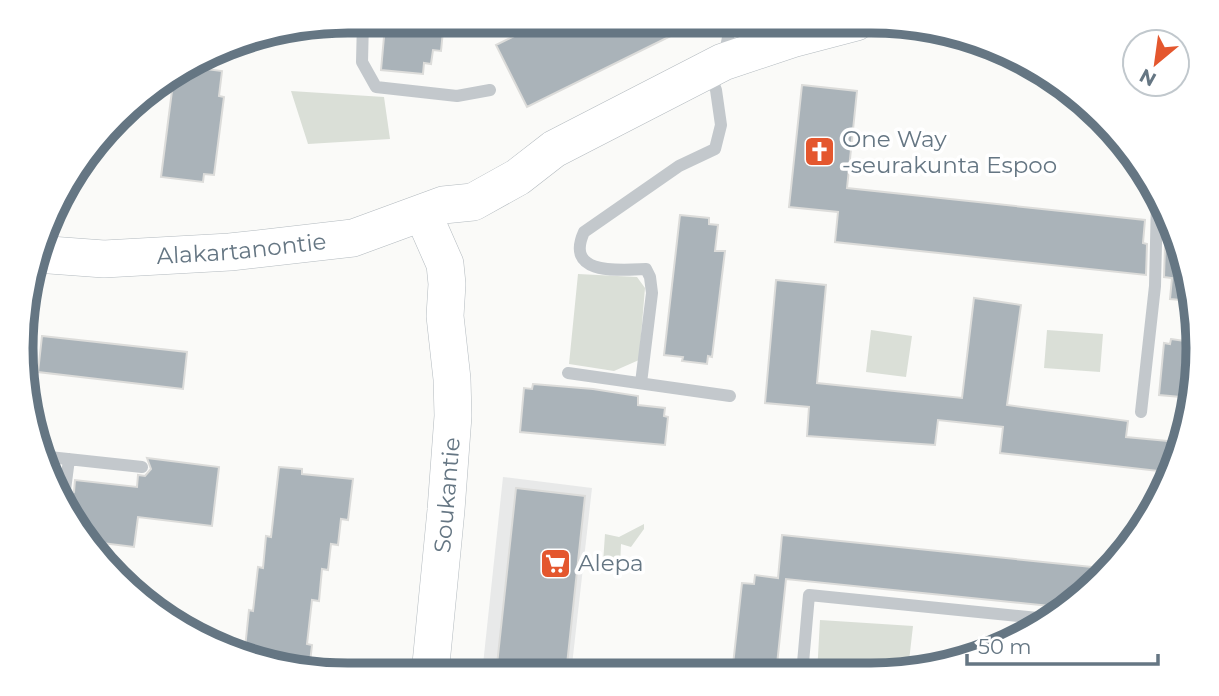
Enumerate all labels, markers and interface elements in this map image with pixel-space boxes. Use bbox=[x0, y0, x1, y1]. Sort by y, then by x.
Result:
north arrow bbox=[1121, 28, 1191, 98]
text: N bbox=[1136, 64, 1160, 91]
place label: One Way -seurakunta Espoo bbox=[842, 125, 1057, 179]
church icon: One Way -seurakunta Espoo bbox=[802, 135, 836, 169]
street label: Alakartanontie bbox=[156, 227, 328, 270]
street label: Soukantie bbox=[428, 436, 466, 554]
supermarket icon: Alepa bbox=[538, 546, 572, 580]
place label: Alepa bbox=[578, 549, 644, 577]
scale bar bbox=[967, 622, 1158, 666]
text: 50 m bbox=[978, 634, 1032, 659]

